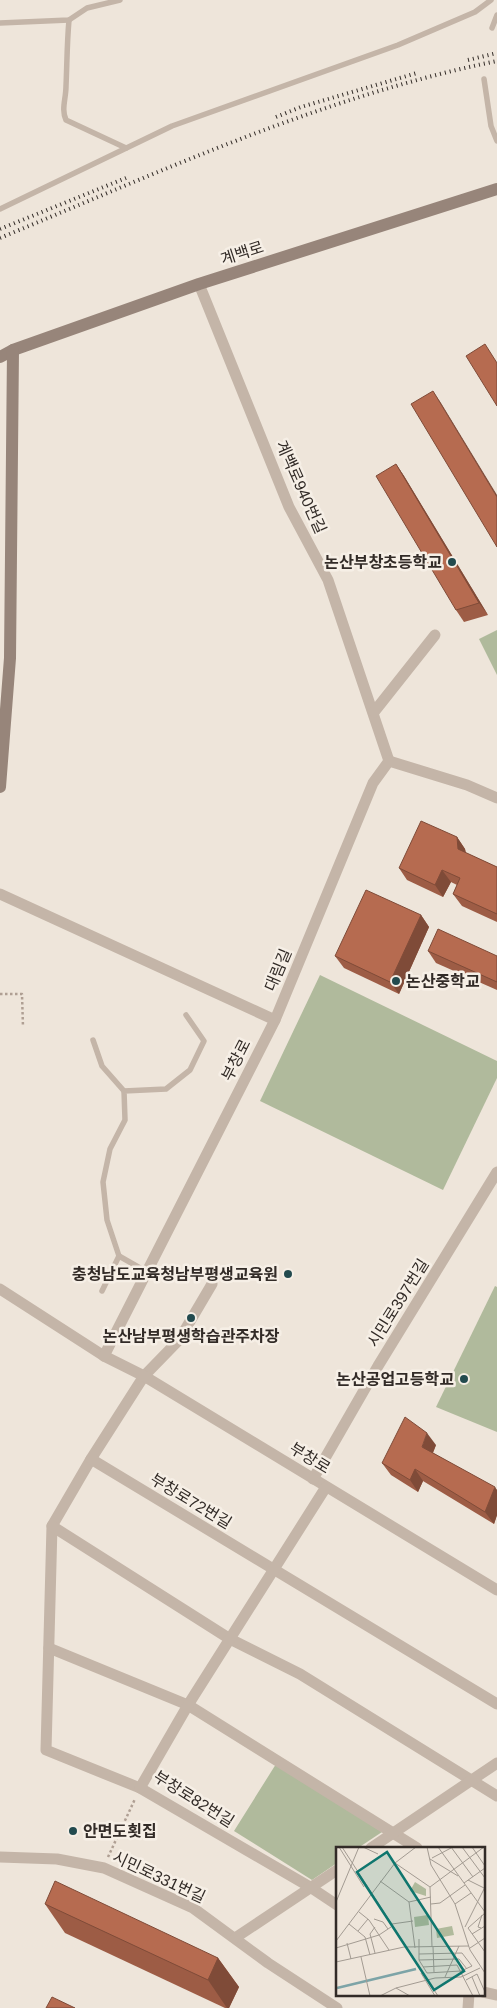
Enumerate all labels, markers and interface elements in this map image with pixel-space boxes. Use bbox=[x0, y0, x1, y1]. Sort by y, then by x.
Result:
street label: 계백로 bbox=[218, 238, 266, 268]
street label: 계백로940번길 bbox=[273, 438, 329, 536]
place label: 논산부창초등학교 bbox=[324, 553, 442, 571]
marker: 논산부창초등학교 bbox=[446, 556, 458, 568]
street label: 대림길 bbox=[262, 946, 294, 994]
place label: 논산중학교 bbox=[406, 972, 480, 990]
marker: 논산중학교 bbox=[390, 975, 402, 987]
street label: 부창로 bbox=[218, 1036, 254, 1084]
street label: 시민로397번길 bbox=[364, 1256, 432, 1350]
place label: 충청남도교육청남부평생교육원 bbox=[72, 1266, 278, 1283]
marker: 충청남도교육청남부평생교육원 bbox=[282, 1268, 294, 1280]
marker: 논산남부평생학습관주차장 bbox=[185, 1312, 197, 1324]
place label: 논산남부평생학습관주차장 bbox=[103, 1327, 280, 1345]
place label: 논산공업고등학교 bbox=[336, 1370, 454, 1388]
marker: 논산공업고등학교 bbox=[458, 1373, 470, 1385]
street label: 부창로 bbox=[287, 1439, 334, 1477]
street label: 부창로72번길 bbox=[147, 1470, 235, 1532]
street label: 부창로82번길 bbox=[151, 1768, 237, 1830]
place label: 안면도횟집 bbox=[83, 1822, 157, 1840]
marker: 안면도횟집 bbox=[67, 1825, 79, 1837]
inset map bbox=[336, 1847, 484, 1996]
street label: 시민로331번길 bbox=[110, 1848, 208, 1906]

